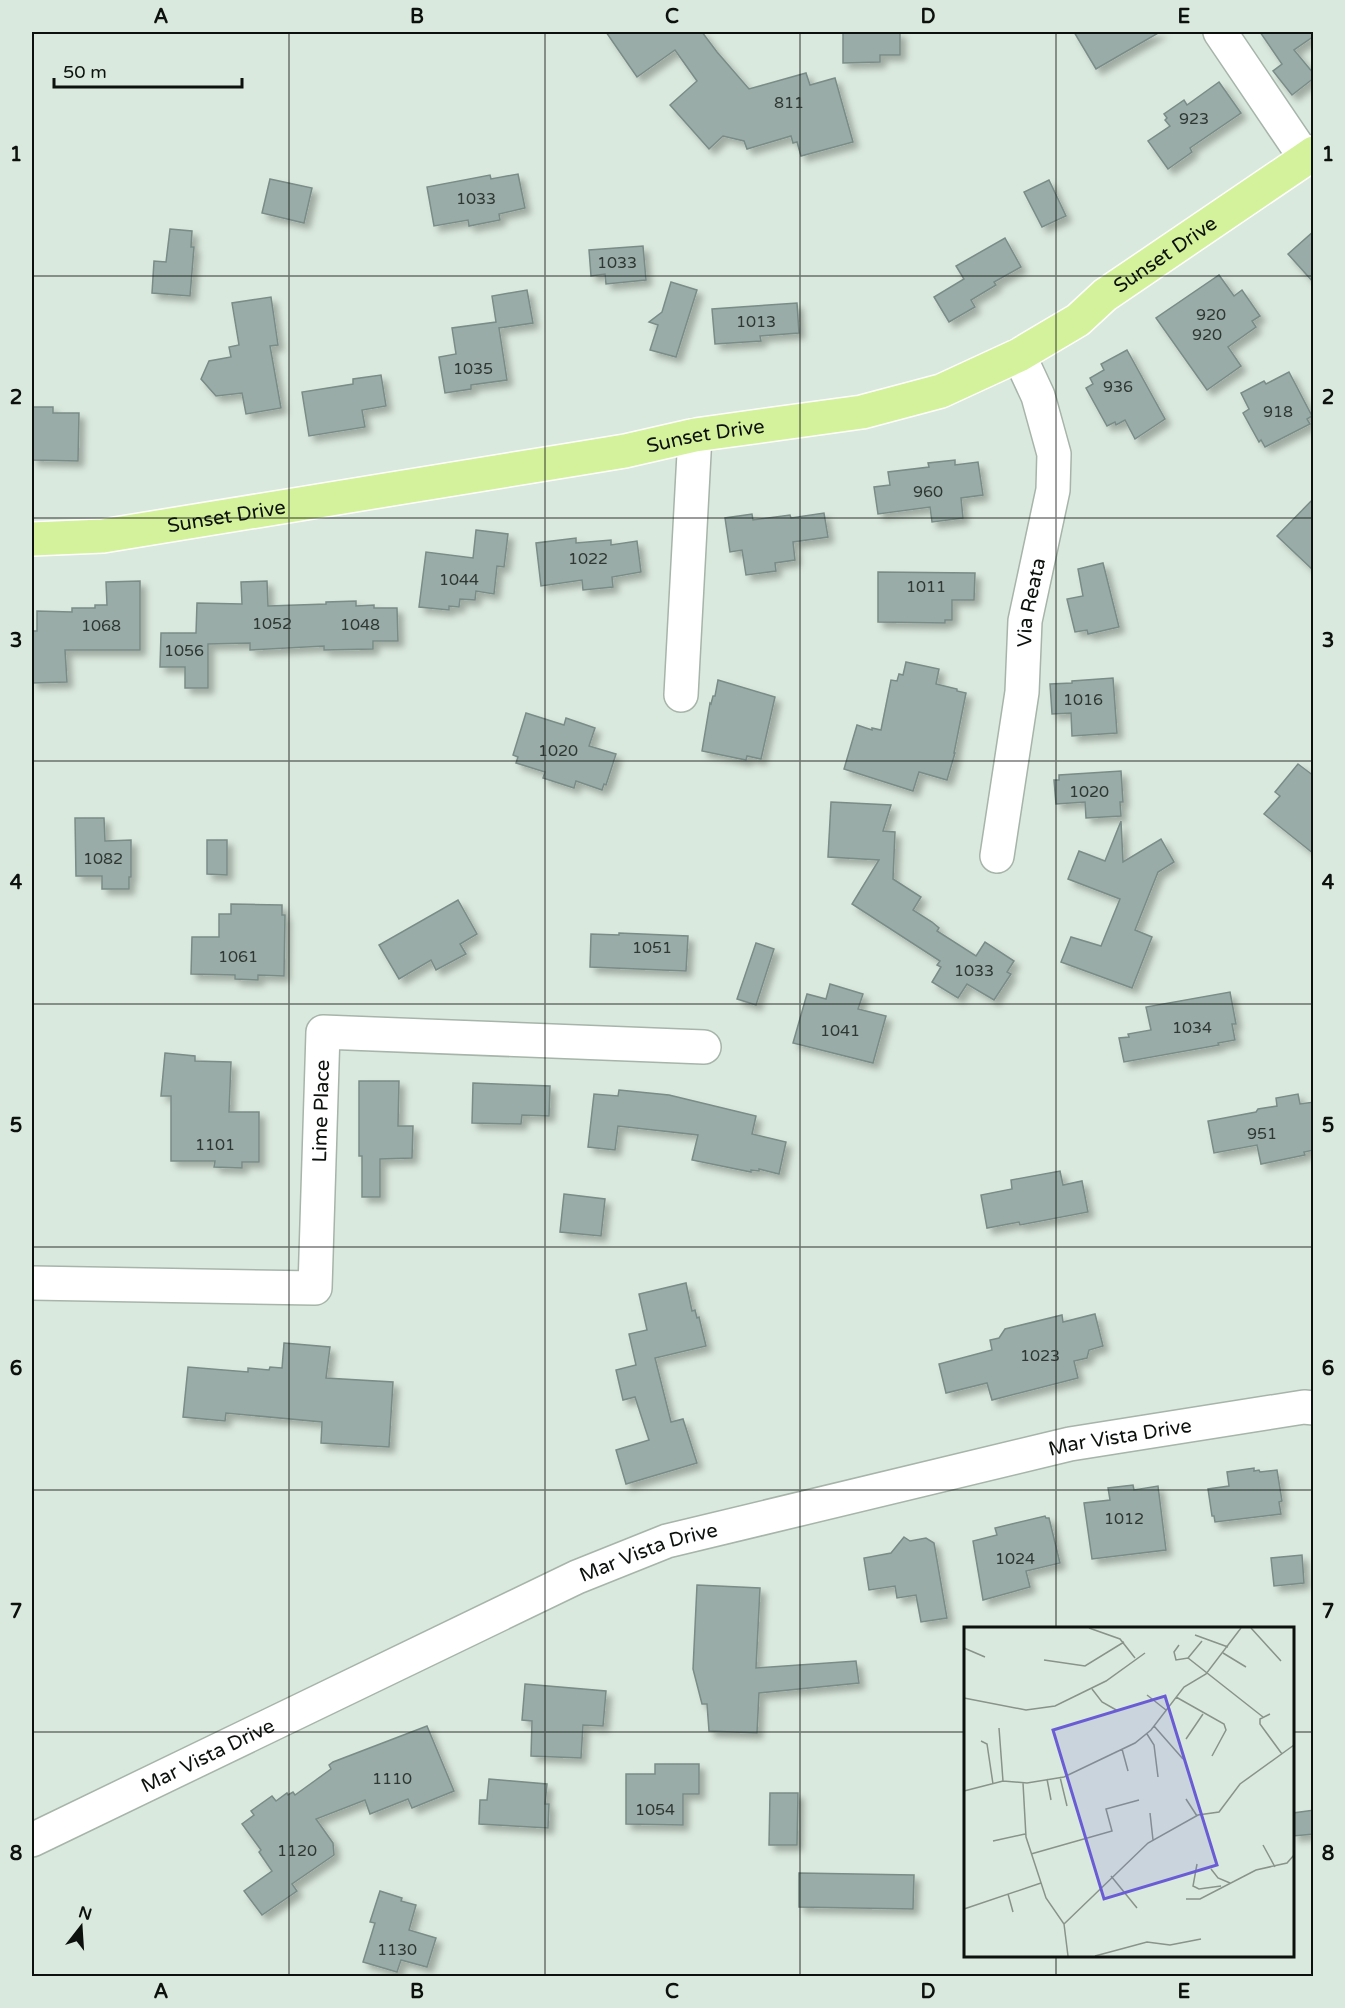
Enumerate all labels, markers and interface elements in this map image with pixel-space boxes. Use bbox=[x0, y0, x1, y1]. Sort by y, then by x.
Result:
text: A bbox=[154, 5, 169, 29]
text: B bbox=[410, 5, 424, 29]
text: C bbox=[665, 5, 679, 29]
text: D bbox=[920, 5, 936, 29]
text: E bbox=[1178, 5, 1191, 29]
scale bar bbox=[54, 51, 242, 89]
text: 50 m bbox=[63, 61, 107, 83]
house number: 811 bbox=[774, 93, 804, 113]
house number: 923 bbox=[1179, 109, 1209, 129]
text: 1 bbox=[10, 143, 22, 167]
text: 1 bbox=[1322, 143, 1334, 167]
house number: 1033 bbox=[456, 189, 496, 209]
street label: Sunset Drive bbox=[1109, 211, 1222, 299]
house number: 1033 bbox=[597, 253, 637, 273]
house number: 920 bbox=[1196, 305, 1226, 325]
house number: 1013 bbox=[736, 312, 776, 332]
house number: 920 bbox=[1192, 325, 1222, 345]
house number: 1035 bbox=[453, 359, 493, 379]
house number: 936 bbox=[1103, 377, 1133, 397]
text: 2 bbox=[10, 386, 22, 410]
text: 2 bbox=[1322, 386, 1334, 410]
house number: 918 bbox=[1263, 402, 1293, 422]
street label: Sunset Drive bbox=[644, 415, 766, 459]
house number: 960 bbox=[913, 482, 943, 502]
street label: Sunset Drive bbox=[166, 495, 287, 538]
house number: 1022 bbox=[568, 549, 608, 569]
street label: Via Reata bbox=[1013, 556, 1051, 648]
house number: 1044 bbox=[439, 570, 479, 590]
house number: 1011 bbox=[906, 577, 946, 597]
house number: 1052 bbox=[252, 614, 292, 634]
house number: 1048 bbox=[340, 615, 380, 635]
house number: 1068 bbox=[81, 616, 121, 636]
text: 3 bbox=[10, 629, 22, 653]
text: 3 bbox=[1322, 629, 1334, 653]
house number: 1056 bbox=[164, 641, 204, 661]
house number: 1016 bbox=[1063, 690, 1103, 710]
house number: 1020 bbox=[538, 741, 578, 761]
house number: 1020 bbox=[1069, 782, 1109, 802]
house number: 1082 bbox=[83, 849, 123, 869]
text: 4 bbox=[10, 871, 23, 895]
text: 4 bbox=[1322, 871, 1335, 895]
house number: 1051 bbox=[632, 938, 672, 958]
house number: 1061 bbox=[218, 947, 258, 967]
house number: 1033 bbox=[954, 961, 994, 981]
house number: 1034 bbox=[1172, 1018, 1212, 1038]
house number: 1041 bbox=[820, 1021, 860, 1041]
street label: Lime Place bbox=[308, 1059, 335, 1163]
text: 5 bbox=[10, 1114, 22, 1138]
text: 5 bbox=[1322, 1114, 1334, 1138]
house number: 951 bbox=[1247, 1124, 1277, 1144]
house number: 1101 bbox=[195, 1135, 235, 1155]
house number: 1023 bbox=[1020, 1346, 1060, 1366]
text: 6 bbox=[10, 1357, 22, 1381]
text: 6 bbox=[1322, 1357, 1334, 1381]
street label: Mar Vista Drive bbox=[1046, 1414, 1193, 1462]
house number: 1012 bbox=[1104, 1509, 1144, 1529]
street label: Mar Vista Drive bbox=[576, 1518, 720, 1588]
house number: 1024 bbox=[995, 1549, 1035, 1569]
text: 7 bbox=[10, 1600, 22, 1624]
text: 7 bbox=[1322, 1600, 1334, 1624]
inset map bbox=[964, 1627, 1294, 1957]
street label: Mar Vista Drive bbox=[138, 1714, 279, 1798]
house number: 1110 bbox=[372, 1769, 412, 1789]
house number: 1054 bbox=[635, 1800, 675, 1820]
house number: 1120 bbox=[277, 1841, 317, 1861]
text: 8 bbox=[10, 1842, 22, 1866]
text: 8 bbox=[1322, 1842, 1334, 1866]
north arrow bbox=[51, 1897, 111, 1957]
text: N bbox=[76, 1902, 94, 1925]
house number: 1130 bbox=[377, 1940, 417, 1960]
text: A bbox=[154, 1980, 169, 2004]
text: B bbox=[410, 1980, 424, 2004]
text: C bbox=[665, 1980, 679, 2004]
text: D bbox=[920, 1980, 936, 2004]
text: E bbox=[1178, 1980, 1191, 2004]

